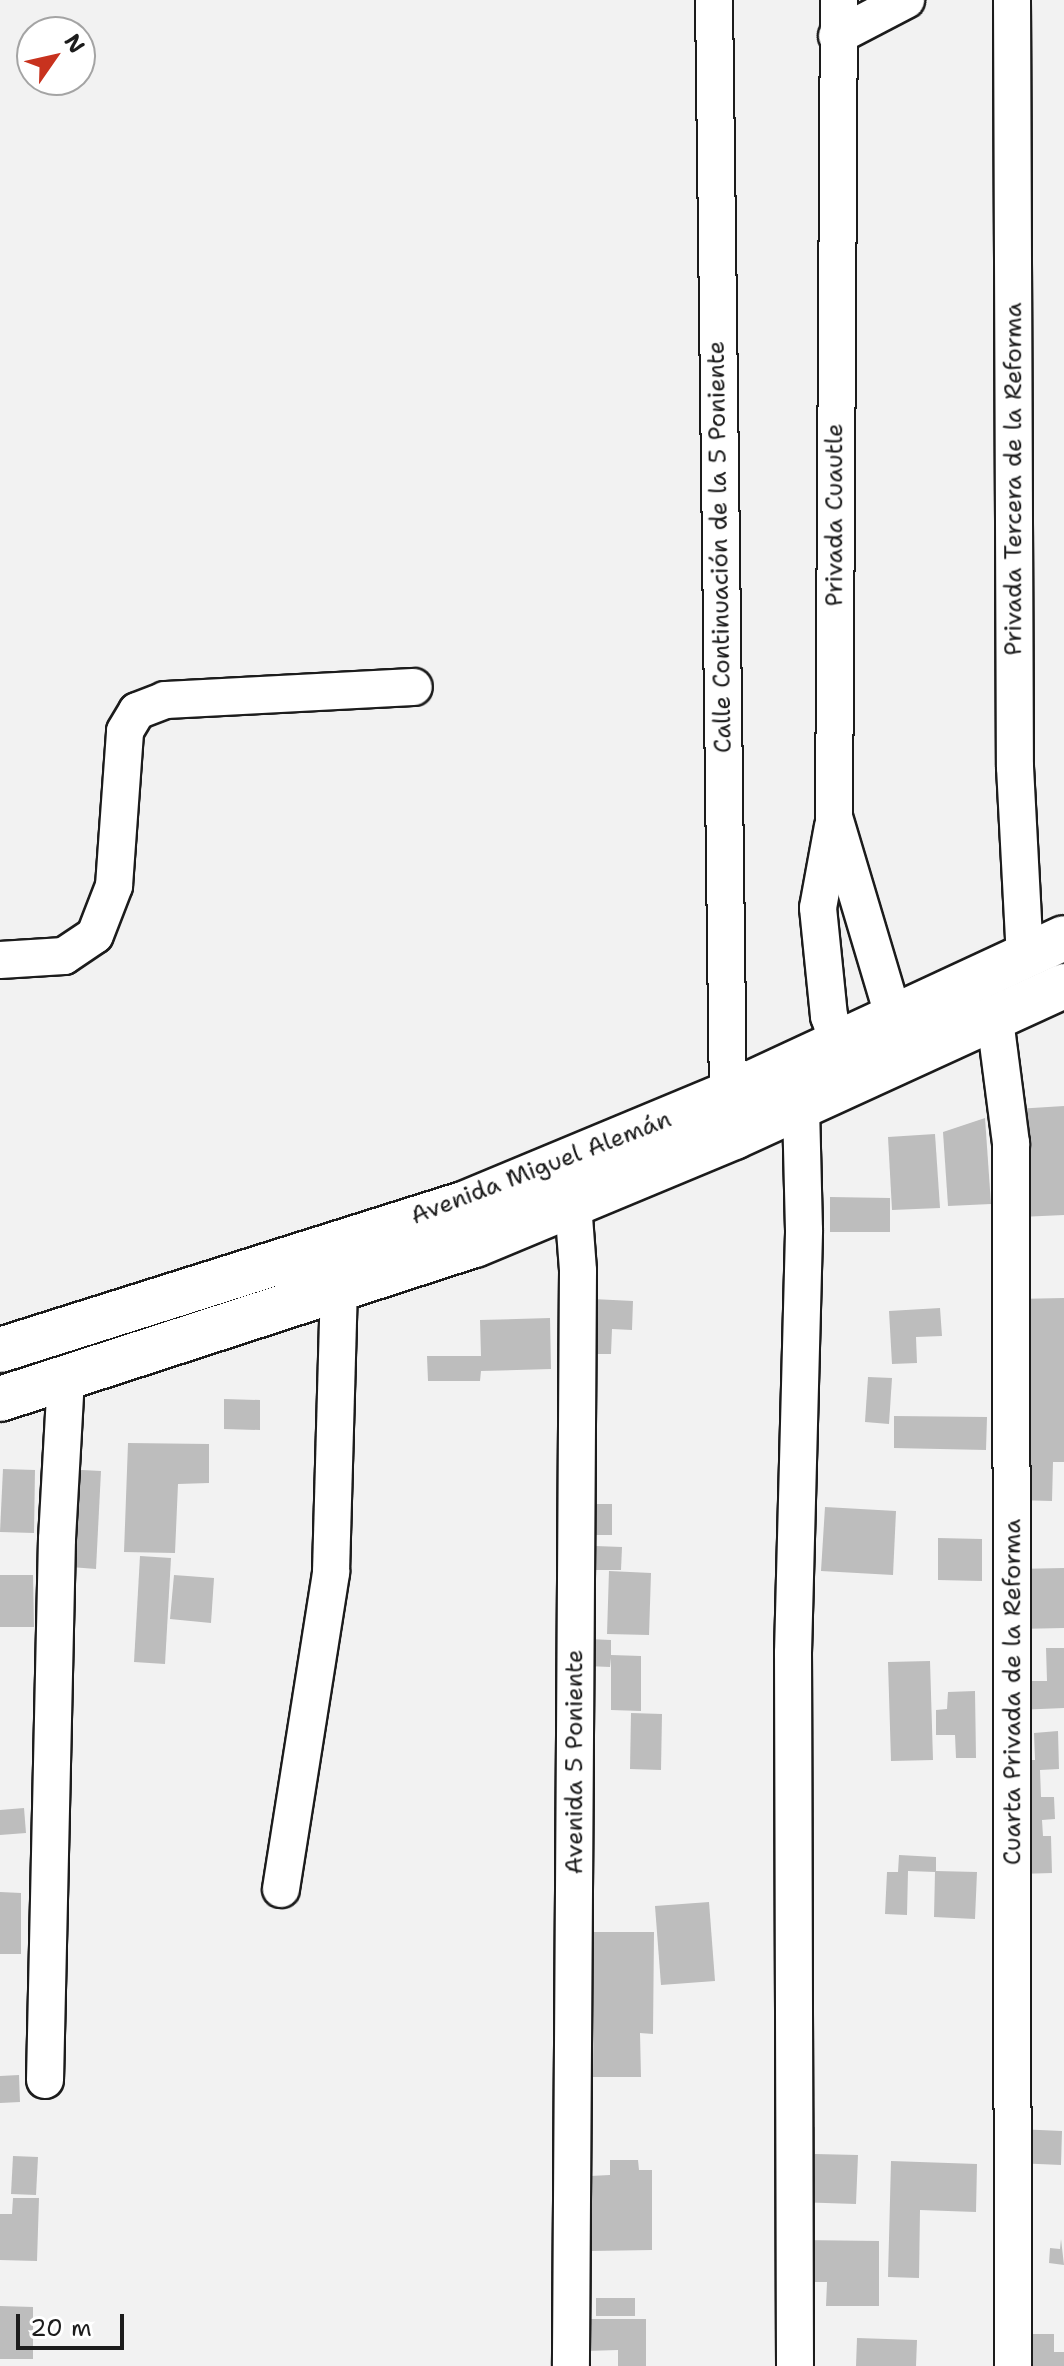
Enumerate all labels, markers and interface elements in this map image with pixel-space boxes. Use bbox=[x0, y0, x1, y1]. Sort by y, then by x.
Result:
north arrow bbox=[16, 16, 96, 96]
text: N bbox=[58, 28, 92, 59]
street label: Privada Tercera de la Reforma bbox=[1000, 302, 1028, 656]
street label: Calle Continuación de la 5 Poniente bbox=[702, 341, 738, 753]
street label: Privada Cuautle bbox=[821, 424, 849, 606]
street label: Avenida Miguel Alemán bbox=[407, 1105, 675, 1231]
street label: Cuarta Privada de la Reforma bbox=[999, 1519, 1027, 1865]
street label: Avenida 5 Poniente bbox=[561, 1650, 589, 1874]
scale bar bbox=[20, 2298, 128, 2348]
text: 20 m bbox=[30, 2312, 92, 2344]

